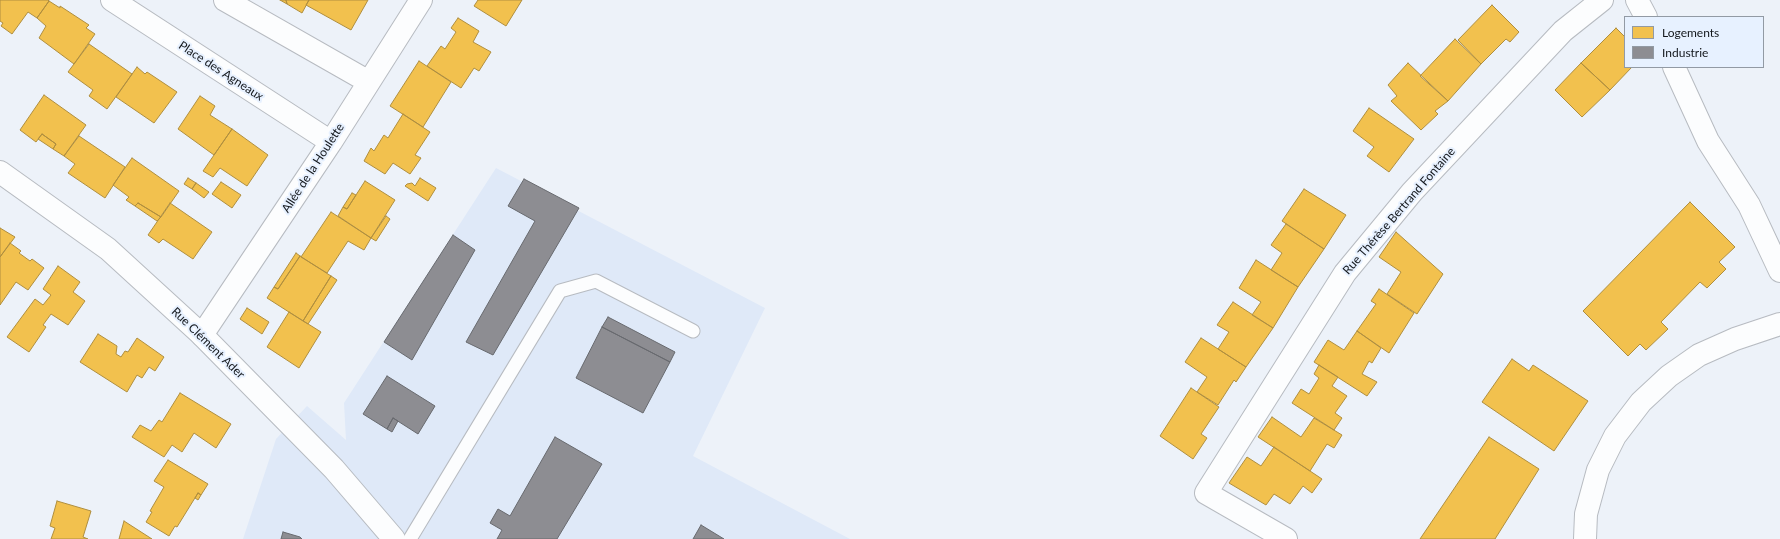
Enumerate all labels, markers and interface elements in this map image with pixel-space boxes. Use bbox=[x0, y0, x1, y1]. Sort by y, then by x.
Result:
legend bbox=[1624, 16, 1764, 68]
text: Logements bbox=[1662, 25, 1719, 40]
street label: Place des Agneaux bbox=[176, 38, 266, 104]
text: Industrie bbox=[1662, 45, 1708, 60]
street label: Allée de la Houlette bbox=[279, 121, 347, 215]
street label: Rue Thérèse Bertrand Fontaine bbox=[1340, 145, 1458, 277]
street label: Rue Clément Ader bbox=[168, 304, 248, 382]

